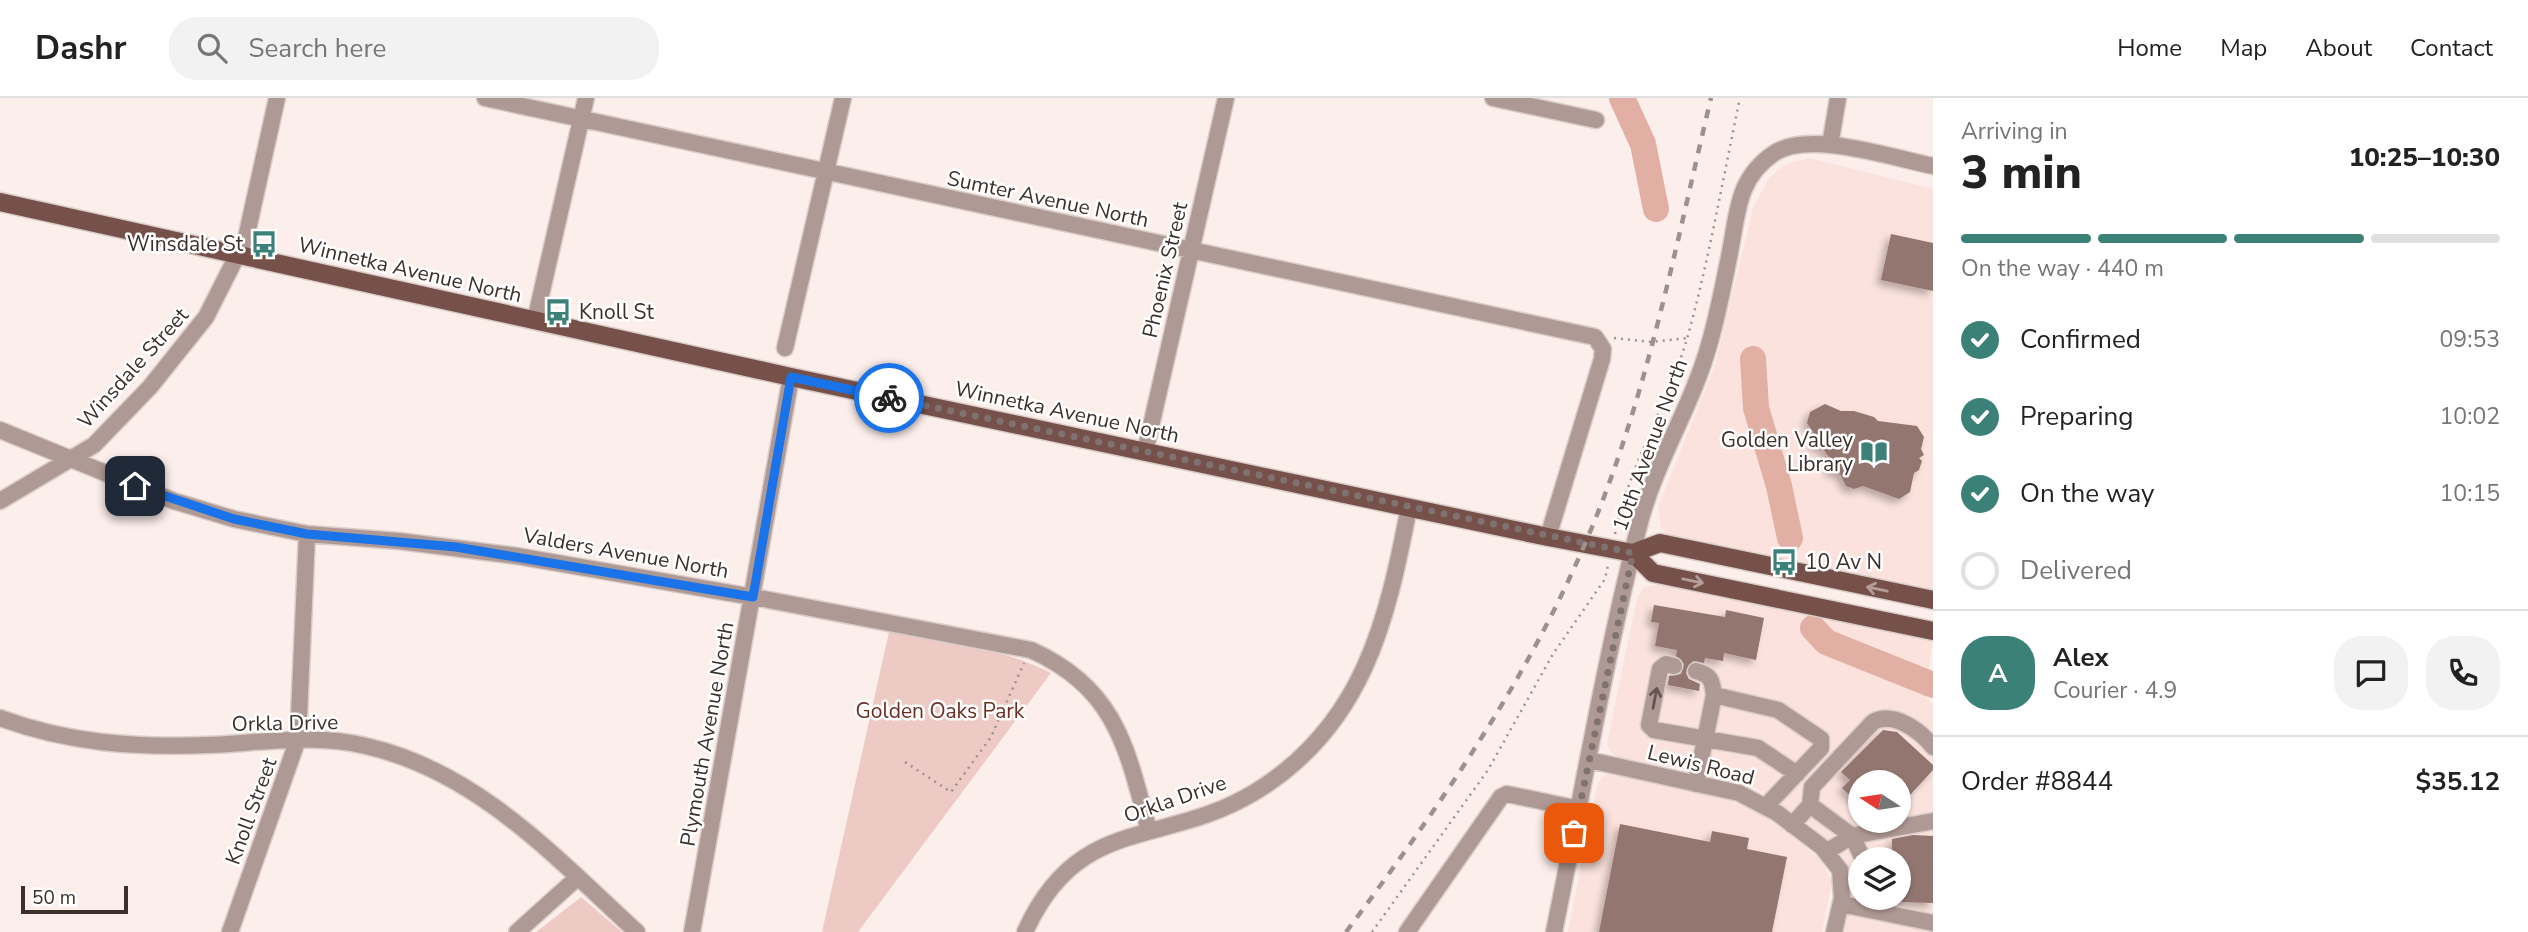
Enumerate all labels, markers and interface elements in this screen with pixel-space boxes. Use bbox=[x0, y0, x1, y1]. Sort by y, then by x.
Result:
search box bbox=[169, 17, 659, 80]
text: Dashr bbox=[35, 26, 127, 71]
icon: search bbox=[193, 29, 231, 67]
text: Search here bbox=[249, 31, 386, 66]
text: Home bbox=[2117, 32, 2182, 64]
text: Map bbox=[2220, 32, 2267, 64]
text: About bbox=[2305, 32, 2372, 64]
text: Contact bbox=[2410, 32, 2493, 64]
text: Arriving in bbox=[1961, 116, 2068, 147]
text: 10:25–10:30 bbox=[2349, 140, 2500, 175]
text: 3 min bbox=[1961, 141, 2082, 204]
street label: Sumter Avenue North bbox=[945, 164, 1151, 234]
street label: Phoenix Street bbox=[1136, 199, 1194, 341]
bus stop icon: Winsdale St bbox=[249, 229, 279, 259]
place label: Winsdale St bbox=[127, 230, 244, 258]
street label: Winnetka Avenue North bbox=[295, 231, 525, 309]
text: On the way · 440 m bbox=[1961, 253, 2164, 284]
bus stop icon: Knoll St bbox=[543, 297, 573, 327]
place label: Knoll St bbox=[579, 298, 654, 326]
street label: Winsdale Street bbox=[71, 301, 195, 434]
icon: check bbox=[1961, 321, 1999, 359]
text: Confirmed bbox=[2020, 322, 2141, 357]
text: 09:53 bbox=[2440, 324, 2500, 355]
street label: 10th Avenue North bbox=[1606, 355, 1694, 535]
courier bbox=[854, 363, 924, 433]
street label: Winnetka Avenue North bbox=[952, 375, 1182, 449]
icon: bike bbox=[870, 379, 908, 417]
icon: check bbox=[1961, 398, 1999, 436]
text: Preparing bbox=[2020, 399, 2133, 434]
text: 10:02 bbox=[2440, 401, 2500, 432]
place label: Golden Valley Library bbox=[1721, 426, 1853, 478]
library icon: Golden Valley Library bbox=[1859, 437, 1889, 467]
pin bbox=[105, 456, 165, 516]
icon: home bbox=[116, 467, 154, 505]
icon: check bbox=[1961, 475, 1999, 513]
text: On the way bbox=[2020, 476, 2154, 511]
text: 10:15 bbox=[2440, 478, 2500, 509]
street label: Valders Avenue North bbox=[520, 521, 731, 585]
bus stop icon: 10 Av N bbox=[1769, 547, 1799, 577]
place label: 10 Av N bbox=[1805, 548, 1882, 576]
text: Delivered bbox=[2020, 553, 2132, 588]
one-way arrow bbox=[1681, 574, 1704, 588]
one-way arrow bbox=[1866, 581, 1889, 595]
street label: Plymouth Avenue North bbox=[673, 619, 741, 849]
button: chat bbox=[2334, 636, 2408, 710]
button: phone bbox=[2426, 636, 2500, 710]
text: Alex bbox=[2053, 640, 2109, 675]
text: A bbox=[1988, 656, 2008, 691]
text: Courier · 4.9 bbox=[2053, 675, 2177, 706]
one-way arrow bbox=[1648, 687, 1662, 710]
park label: Golden Oaks Park bbox=[856, 697, 1025, 725]
street label: Orkla Drive bbox=[231, 708, 339, 738]
street label: Lewis Road bbox=[1645, 738, 1757, 792]
street label: Knoll Street bbox=[219, 753, 284, 868]
text: Order #8844 bbox=[1961, 764, 2113, 799]
text: $35.12 bbox=[2416, 764, 2500, 799]
street label: Orkla Drive bbox=[1120, 768, 1230, 830]
north arrow bbox=[1848, 770, 1911, 833]
map controls bbox=[1848, 770, 1911, 910]
pin bbox=[1544, 803, 1604, 863]
icon: bag bbox=[1555, 814, 1593, 852]
button: layers bbox=[1848, 847, 1911, 910]
scale bar bbox=[21, 883, 128, 915]
text: 50 m bbox=[32, 885, 76, 911]

